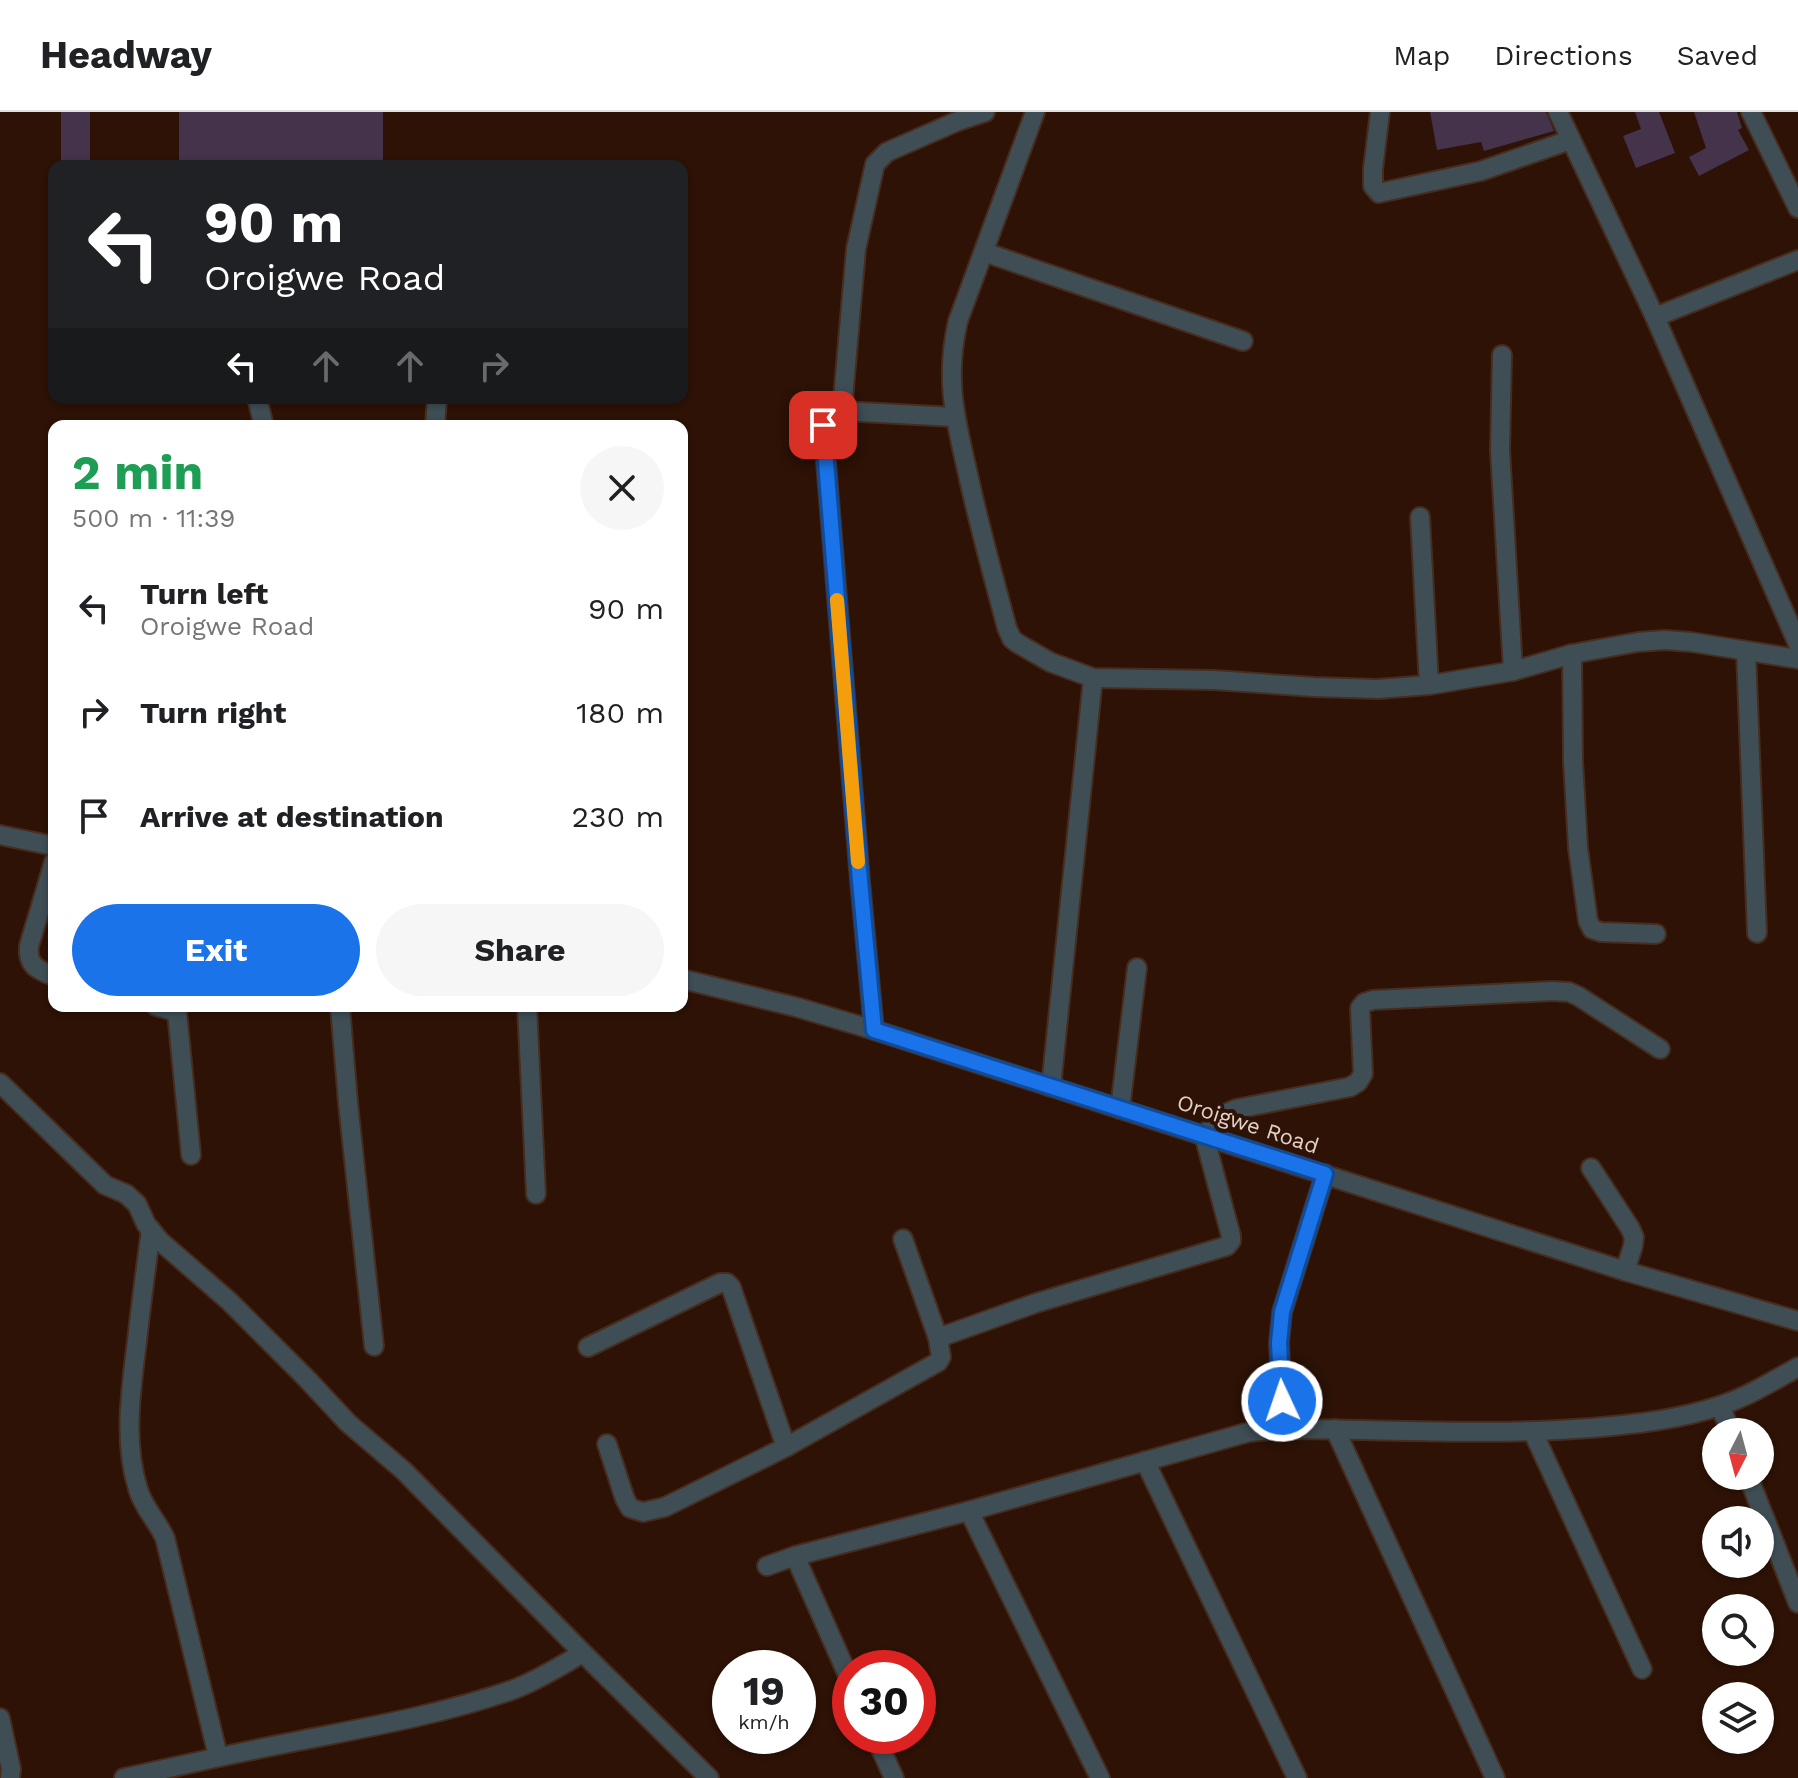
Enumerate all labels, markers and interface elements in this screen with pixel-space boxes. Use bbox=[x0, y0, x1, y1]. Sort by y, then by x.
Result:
text: Headway bbox=[40, 33, 212, 77]
text: Map bbox=[1393, 39, 1450, 72]
text: Directions bbox=[1494, 39, 1633, 72]
text: Saved bbox=[1677, 39, 1758, 72]
text: 90 m bbox=[204, 190, 343, 256]
icon: left bbox=[72, 192, 176, 296]
text: Oroigwe Road bbox=[204, 257, 445, 299]
icon: left bbox=[220, 344, 264, 388]
icon: ahead bbox=[304, 344, 348, 388]
icon: ahead bbox=[388, 344, 432, 388]
icon: right bbox=[472, 344, 516, 388]
pin bbox=[789, 391, 857, 459]
icon: arrive bbox=[801, 403, 845, 447]
text: 2 min bbox=[72, 444, 203, 501]
button: close bbox=[580, 446, 664, 530]
text: 500 m · 11:39 bbox=[72, 503, 235, 533]
text: Turn left bbox=[140, 576, 268, 611]
icon: left bbox=[72, 586, 116, 630]
text: 90 m bbox=[588, 591, 664, 626]
text: Oroigwe Road bbox=[140, 611, 314, 641]
icon: right bbox=[72, 690, 116, 734]
text: Turn right bbox=[140, 695, 286, 730]
text: 180 m bbox=[576, 695, 664, 730]
icon: arrive bbox=[72, 794, 116, 838]
text: Arrive at destination bbox=[140, 799, 444, 834]
text: 230 m bbox=[572, 799, 664, 834]
button: Exit bbox=[72, 904, 360, 996]
button: Share bbox=[376, 904, 664, 996]
street label: Oroigwe Road bbox=[1174, 1089, 1322, 1159]
position arrow bbox=[1240, 1359, 1324, 1443]
north arrow bbox=[1702, 1418, 1774, 1490]
map controls bbox=[1702, 1418, 1774, 1754]
button: sound bbox=[1702, 1506, 1774, 1578]
button: search bbox=[1702, 1594, 1774, 1666]
speed limit sign: 30 bbox=[832, 1650, 936, 1754]
text: 19 bbox=[743, 1668, 785, 1715]
button: layers bbox=[1702, 1682, 1774, 1754]
text: km/h bbox=[738, 1710, 790, 1734]

